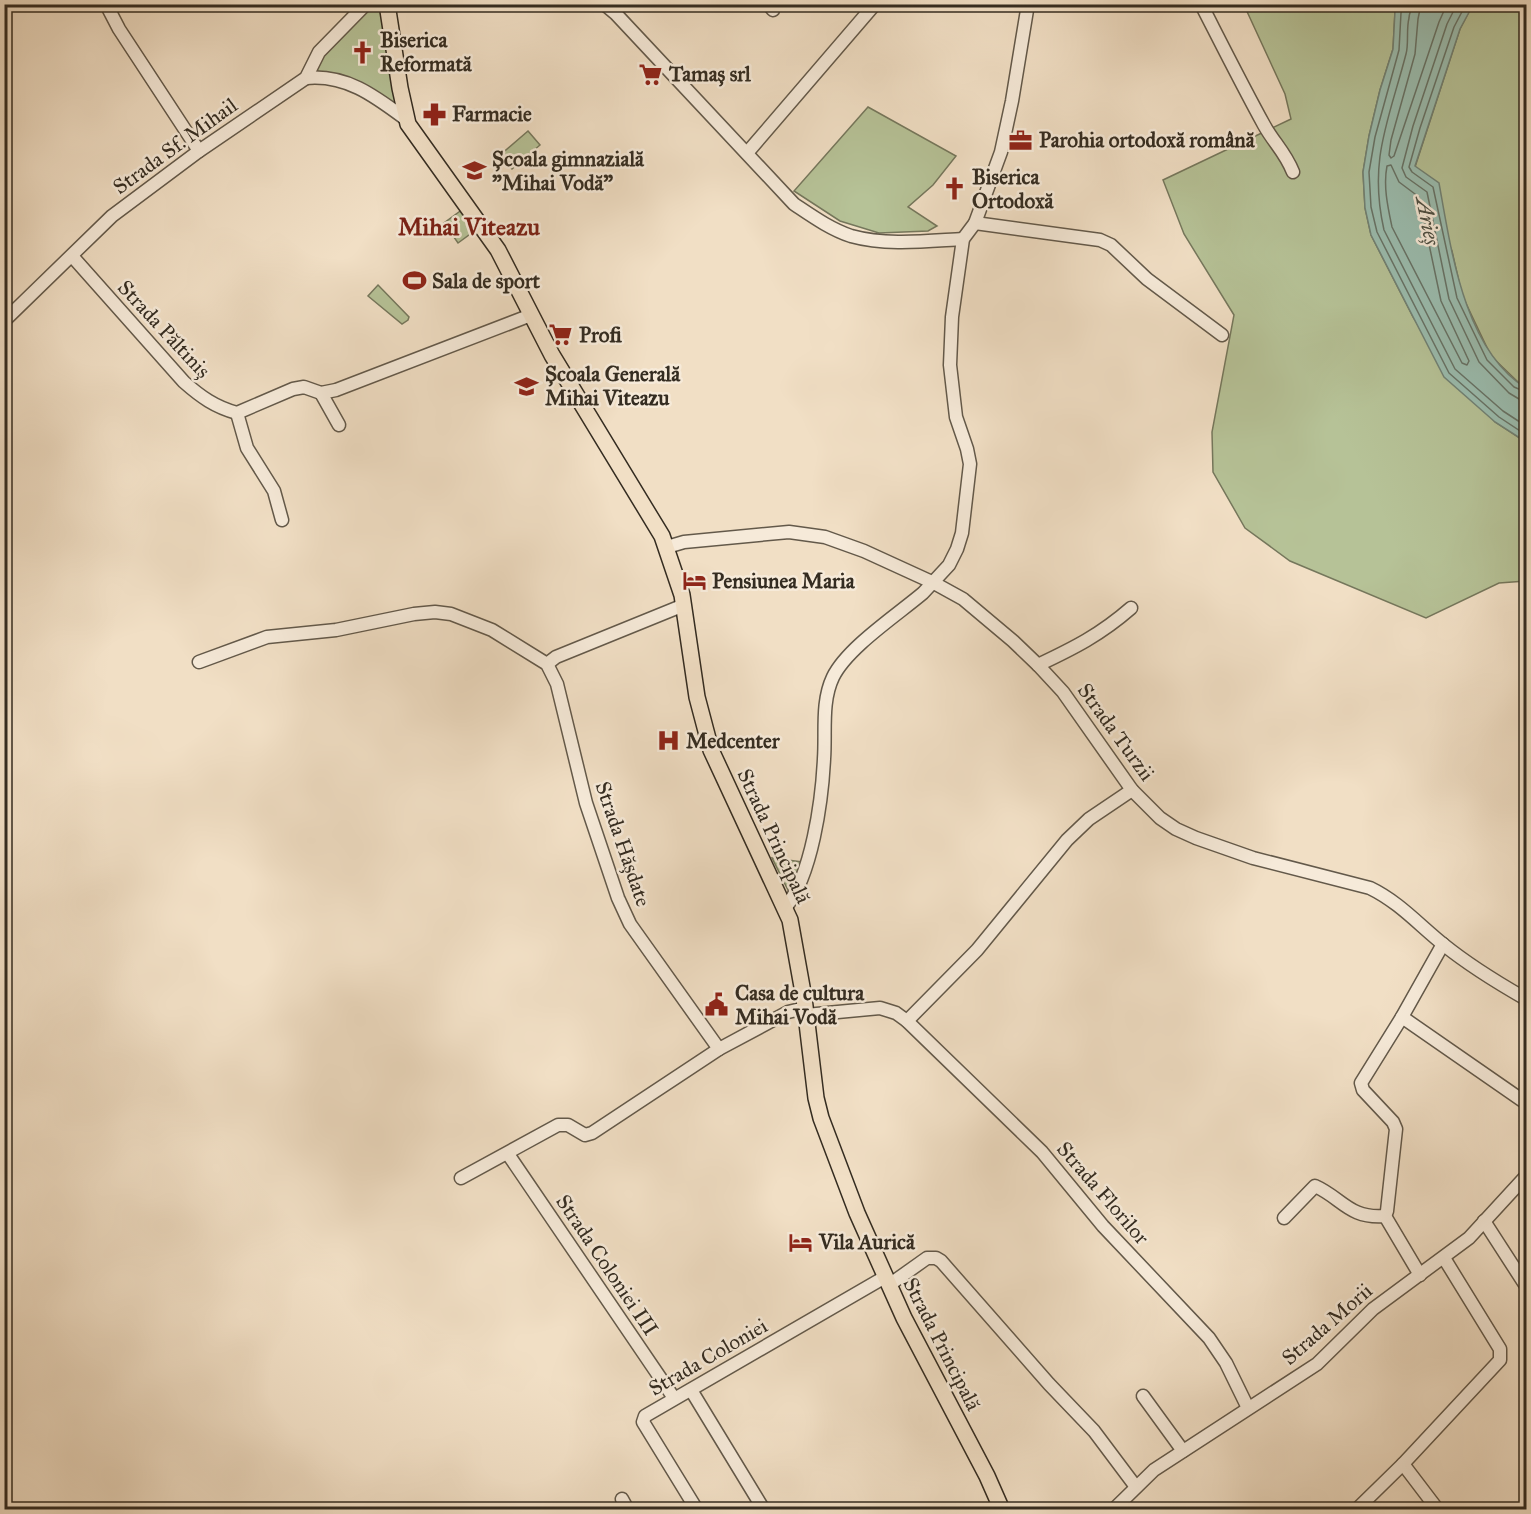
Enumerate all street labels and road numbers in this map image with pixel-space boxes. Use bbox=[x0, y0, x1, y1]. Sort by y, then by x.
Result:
street label: Strada Sf. Mihail bbox=[108, 92, 243, 200]
street label: Strada Păltiniș bbox=[112, 275, 216, 383]
street label: Strada Turzii bbox=[1072, 678, 1160, 786]
street label: Strada Principală bbox=[731, 764, 817, 908]
street label: Strada Hășdate bbox=[589, 778, 657, 910]
street label: Strada Florilor bbox=[1051, 1136, 1155, 1250]
street label: Strada Coloniei III bbox=[550, 1190, 664, 1340]
street label: Strada Principală bbox=[897, 1273, 987, 1415]
street label: Strada Morii bbox=[1276, 1277, 1378, 1370]
street label: Strada Coloniei bbox=[644, 1312, 772, 1402]

